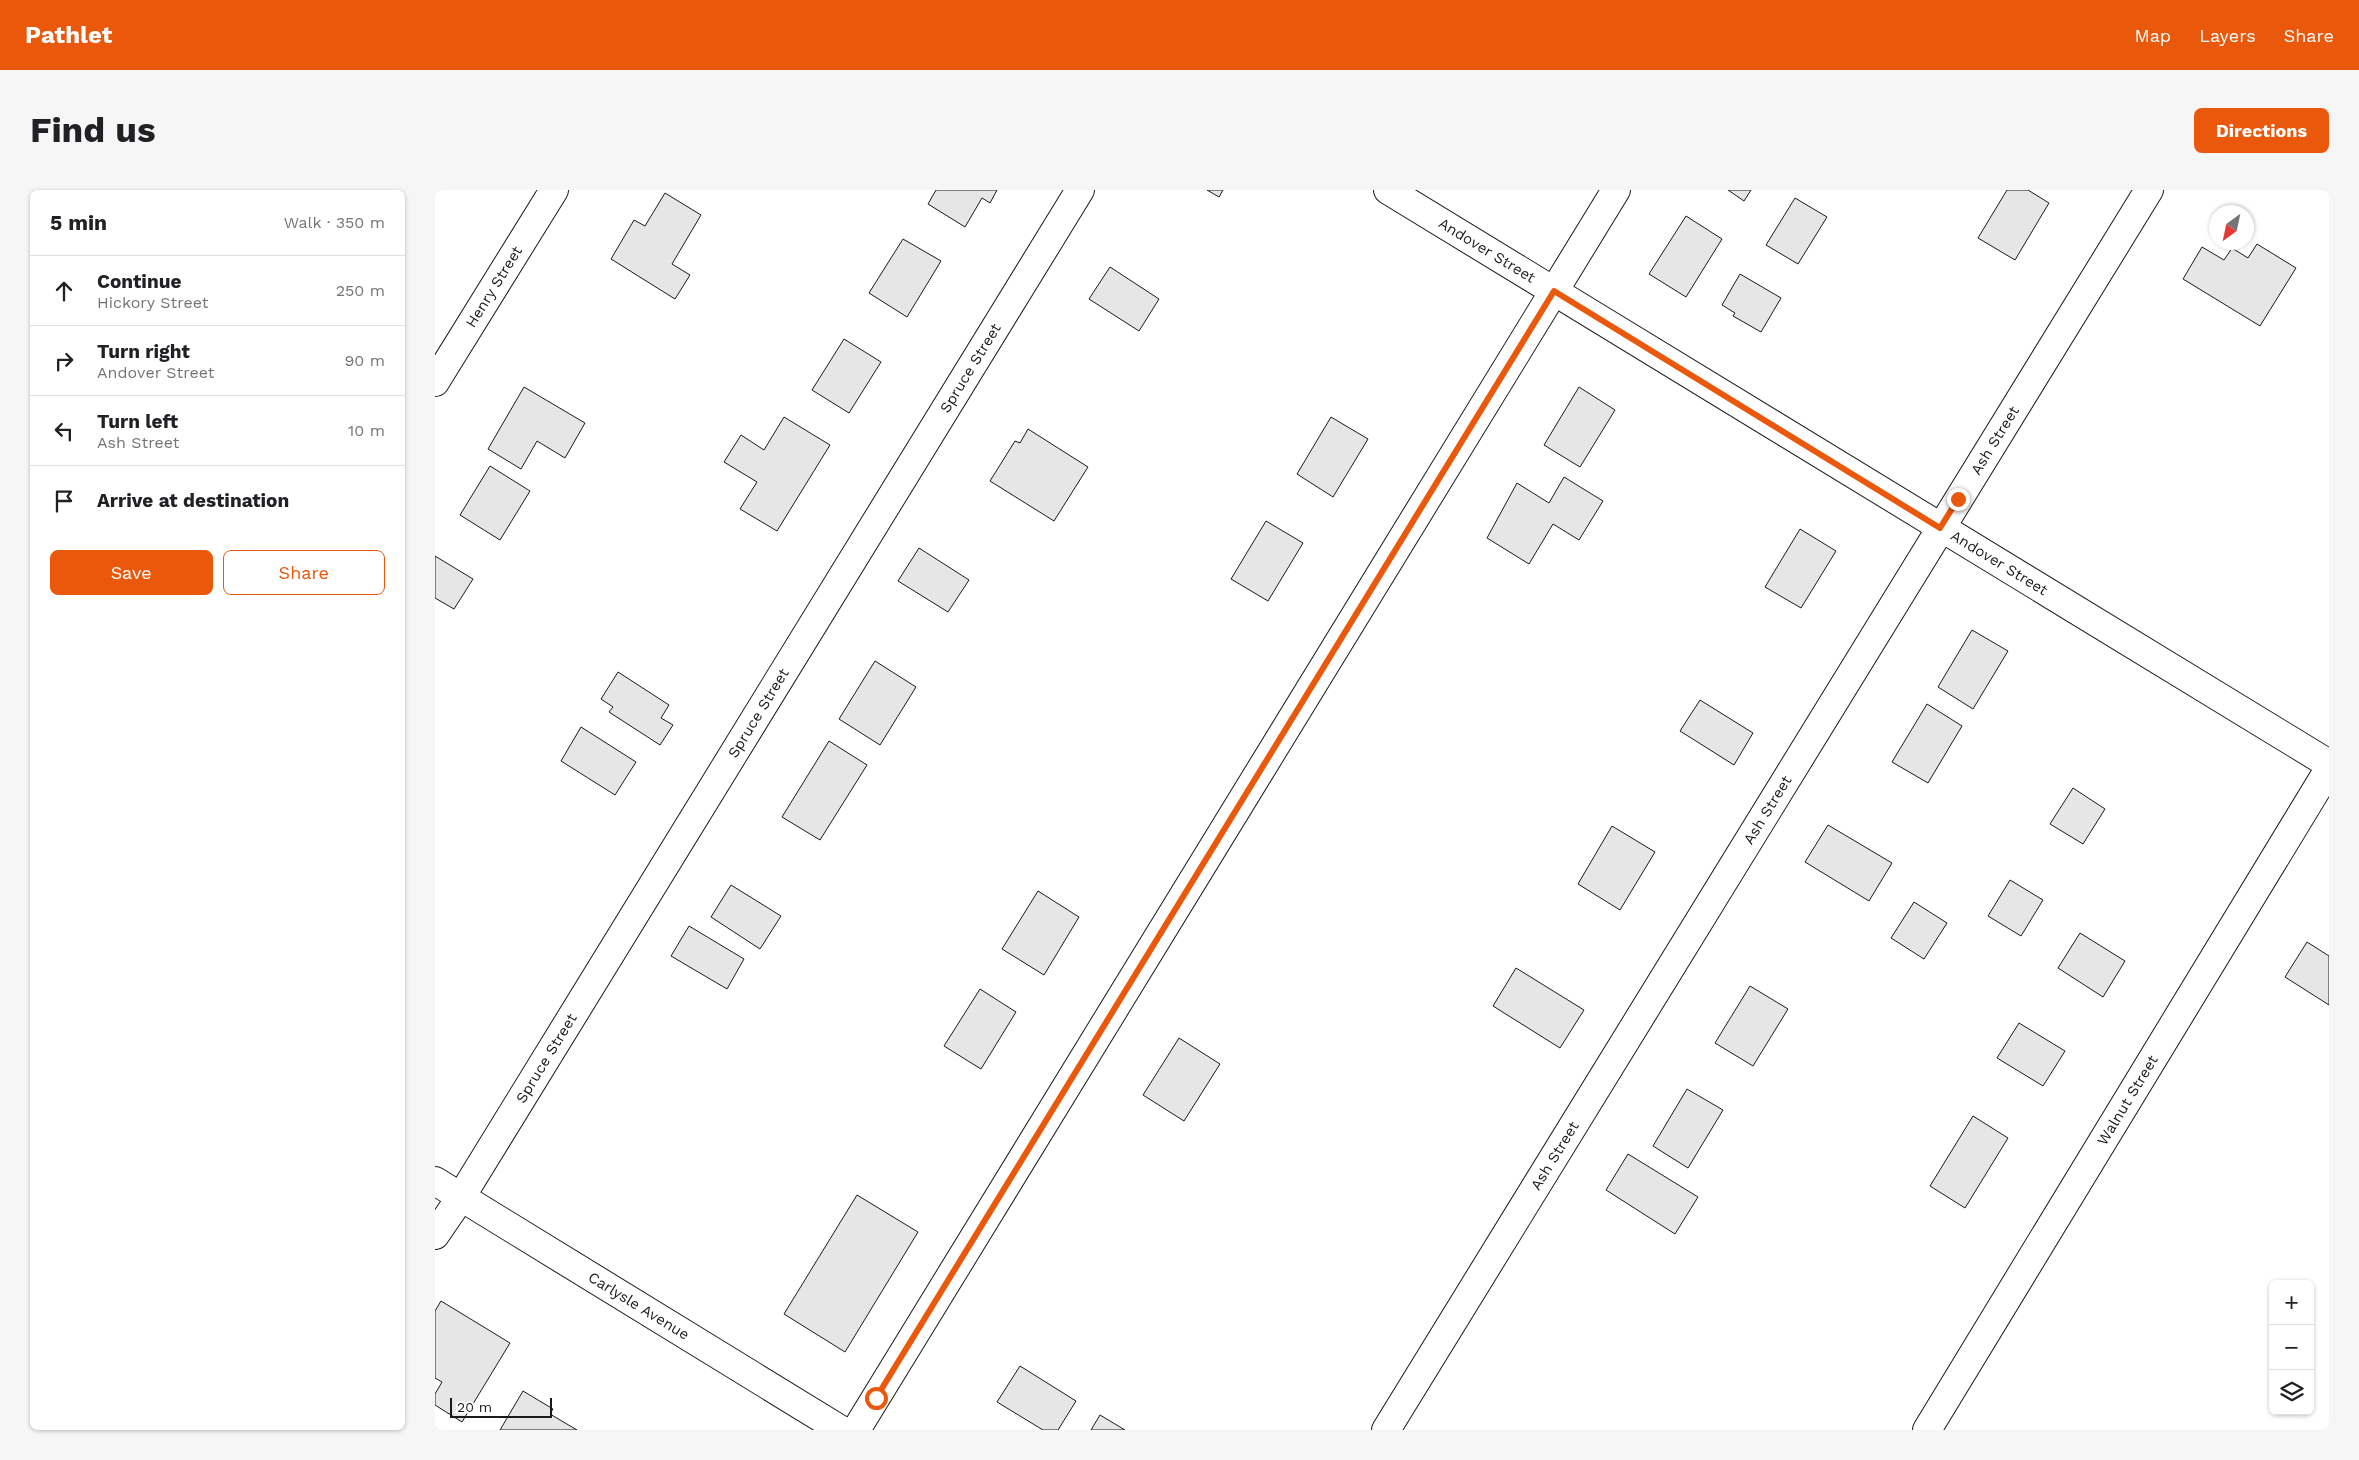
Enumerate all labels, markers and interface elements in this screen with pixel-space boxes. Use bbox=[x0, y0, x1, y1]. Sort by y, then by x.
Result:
text: Pathlet bbox=[25, 21, 112, 49]
text: Map bbox=[2134, 25, 2171, 46]
text: Layers bbox=[2199, 25, 2256, 46]
text: Share bbox=[2284, 25, 2334, 46]
button: Directions bbox=[2194, 108, 2329, 153]
text: Find us bbox=[30, 109, 156, 151]
north arrow bbox=[2209, 205, 2254, 250]
text: 5 min bbox=[50, 210, 107, 235]
text: Walk · 350 m bbox=[284, 213, 385, 232]
street label: Andover Street bbox=[1435, 214, 1539, 287]
street label: Henry Street bbox=[462, 242, 526, 331]
text: Continue bbox=[97, 270, 181, 293]
icon: ahead bbox=[50, 277, 78, 305]
text: 250 m bbox=[336, 281, 385, 300]
text: Hickory Street bbox=[97, 293, 208, 312]
street label: Spruce Street bbox=[936, 319, 1005, 416]
text: Turn right bbox=[97, 340, 190, 363]
icon: right bbox=[50, 347, 78, 375]
text: 90 m bbox=[344, 351, 385, 370]
text: Andover Street bbox=[97, 363, 214, 382]
street label: Ash Street bbox=[1967, 402, 2023, 478]
text: Turn left bbox=[97, 410, 178, 433]
icon: left bbox=[50, 417, 78, 445]
text: 10 m bbox=[348, 421, 385, 440]
text: Ash Street bbox=[97, 433, 179, 452]
icon: arrive bbox=[50, 487, 78, 515]
route end bbox=[1947, 488, 1970, 511]
text: Arrive at destination bbox=[97, 489, 289, 512]
street label: Andover Street bbox=[1948, 526, 2052, 600]
button: Save bbox=[50, 550, 213, 595]
button: Share bbox=[223, 550, 385, 595]
street label: Spruce Street bbox=[724, 664, 793, 761]
street label: Ash Street bbox=[1740, 772, 1796, 848]
street label: Spruce Street bbox=[512, 1010, 581, 1106]
street label: Walnut Street bbox=[2093, 1051, 2162, 1148]
street label: Ash Street bbox=[1527, 1118, 1583, 1193]
street label: Carlysle Avenue bbox=[585, 1268, 693, 1344]
map controls bbox=[2269, 1280, 2314, 1415]
button: + bbox=[2269, 1280, 2314, 1325]
button: − bbox=[2269, 1325, 2314, 1370]
button: layers bbox=[2269, 1370, 2314, 1415]
route start bbox=[865, 1387, 888, 1410]
scale bar bbox=[450, 1395, 553, 1418]
text: 20 m bbox=[457, 1399, 492, 1415]

